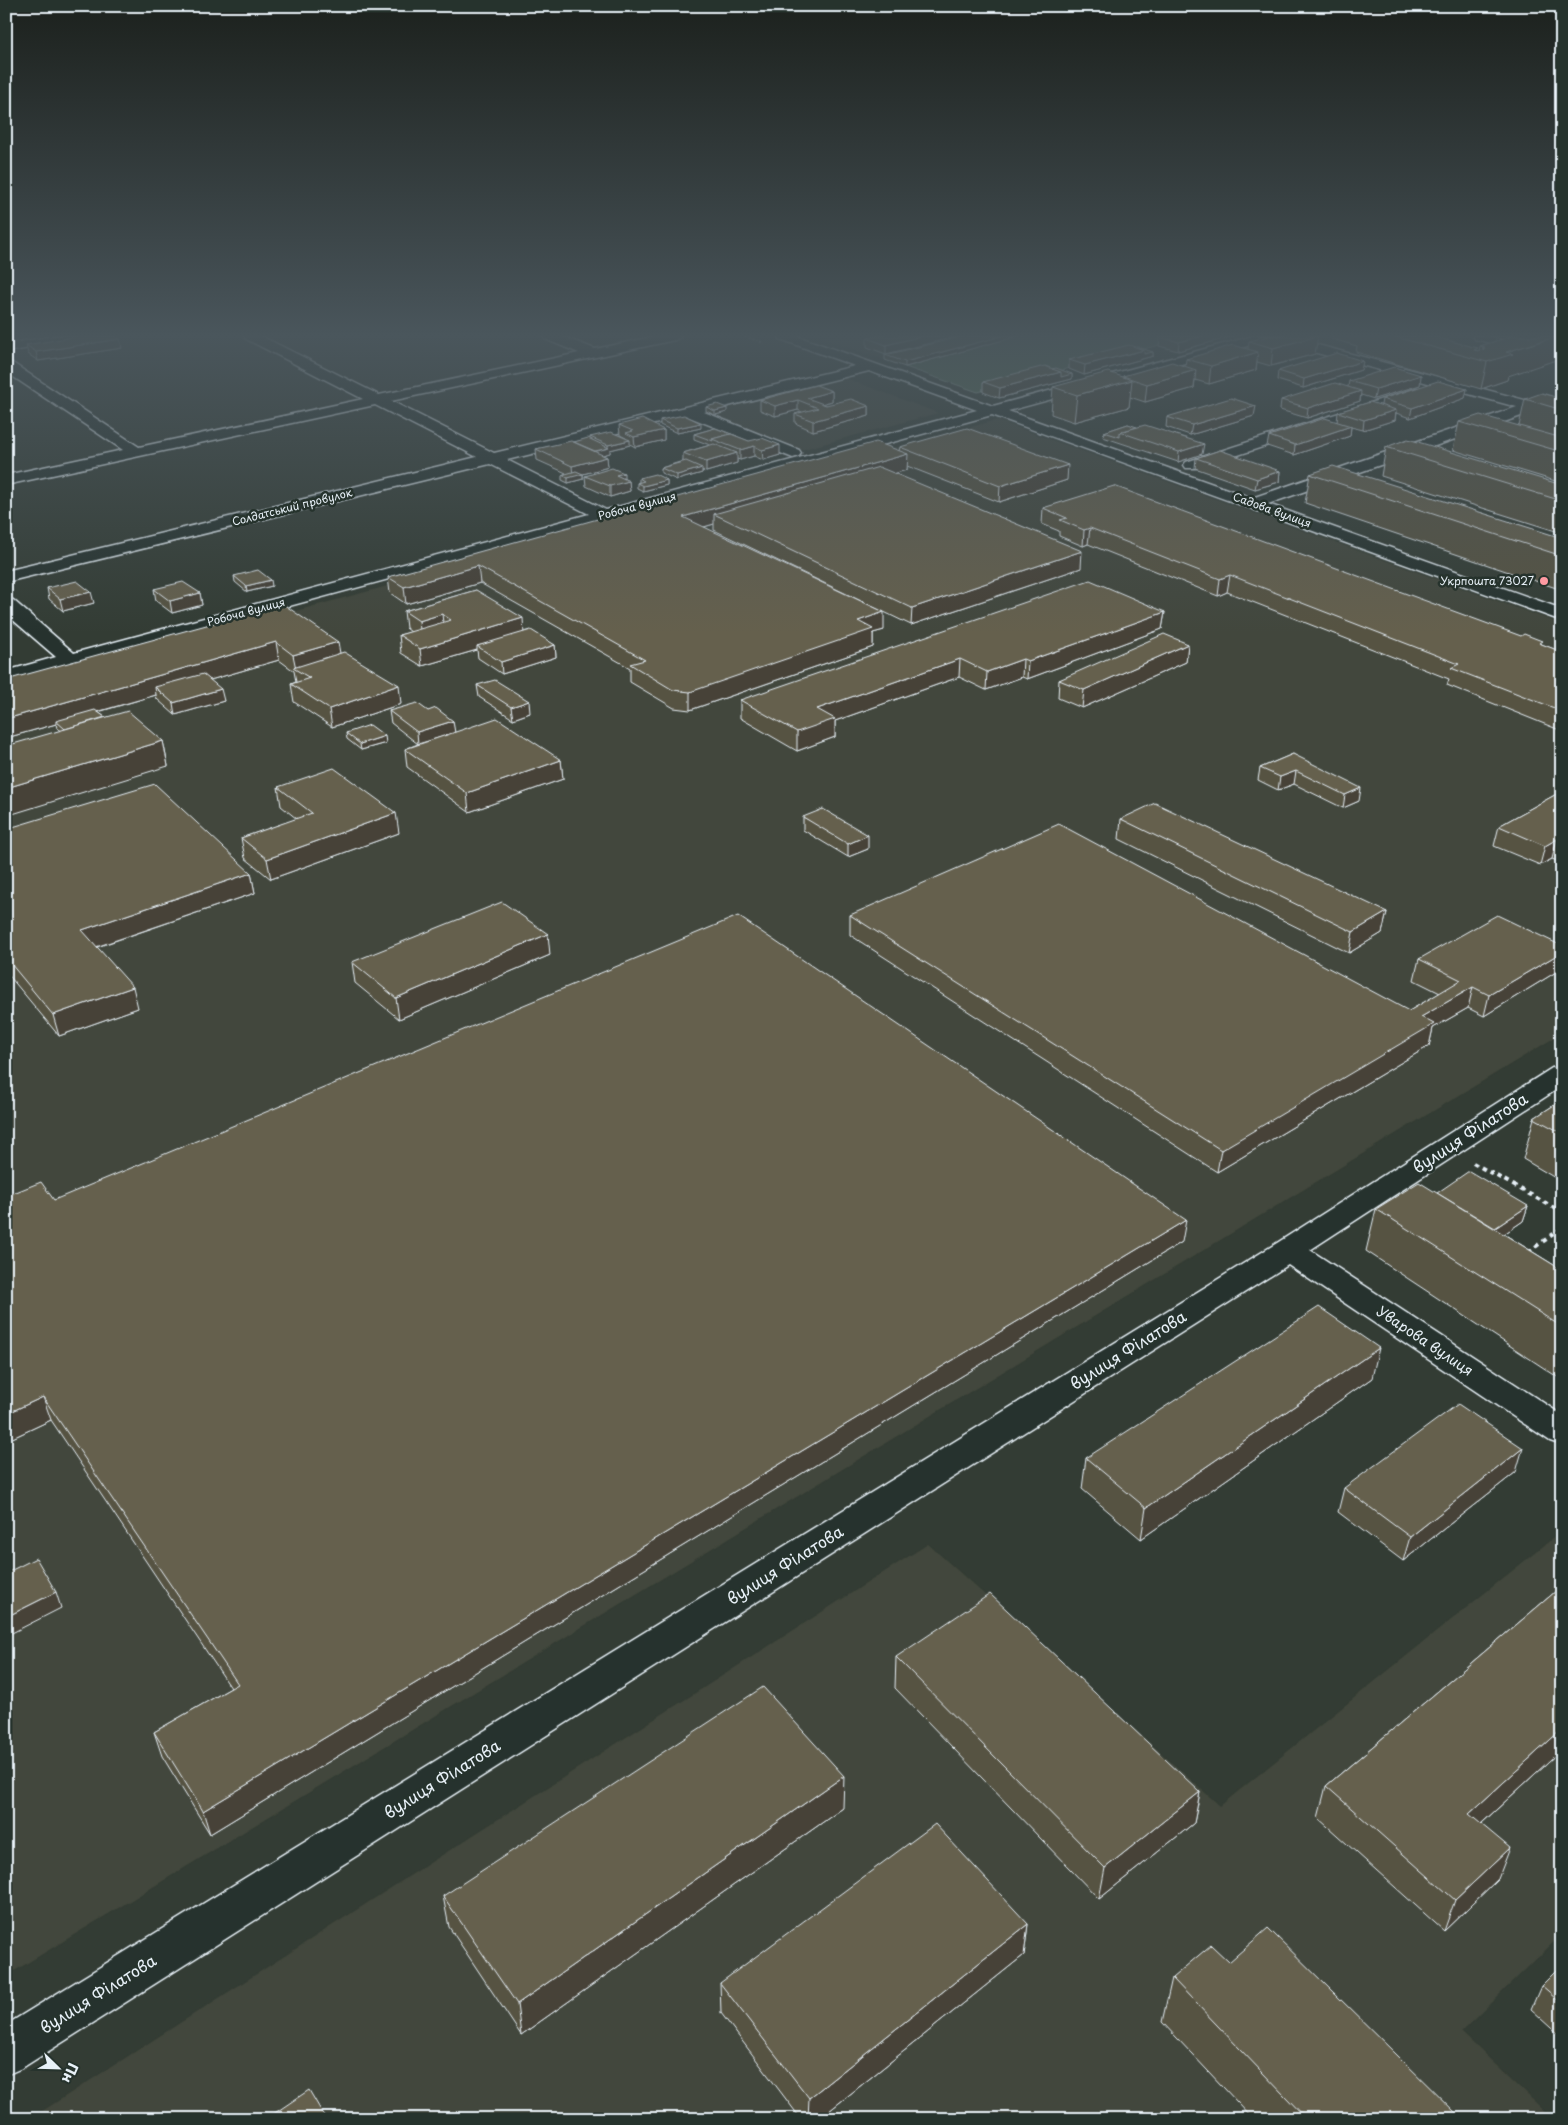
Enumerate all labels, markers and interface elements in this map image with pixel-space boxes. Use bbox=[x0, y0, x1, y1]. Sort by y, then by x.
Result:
street label: Солдатський провулок bbox=[230, 483, 354, 530]
street label: Робоча вулиця bbox=[596, 487, 678, 524]
street label: Садова вулиця bbox=[1231, 487, 1314, 532]
place label: Укрпошта 73027 bbox=[1440, 572, 1534, 589]
marker: Укрпошта 73027 bbox=[1538, 575, 1550, 587]
street label: Робоча вулиця bbox=[205, 593, 287, 630]
street label: вулиця Філатова bbox=[1407, 1086, 1532, 1179]
street label: Уварова вулиця bbox=[1373, 1300, 1478, 1381]
street label: вулиця Філатова bbox=[1065, 1304, 1190, 1395]
street label: вулиця Філатова bbox=[722, 1519, 847, 1610]
street label: вулиця Філатова bbox=[379, 1733, 504, 1824]
street label: вулиця Філатова bbox=[35, 1948, 160, 2039]
north arrow bbox=[32, 2042, 82, 2092]
text: Пн bbox=[57, 2060, 84, 2087]

